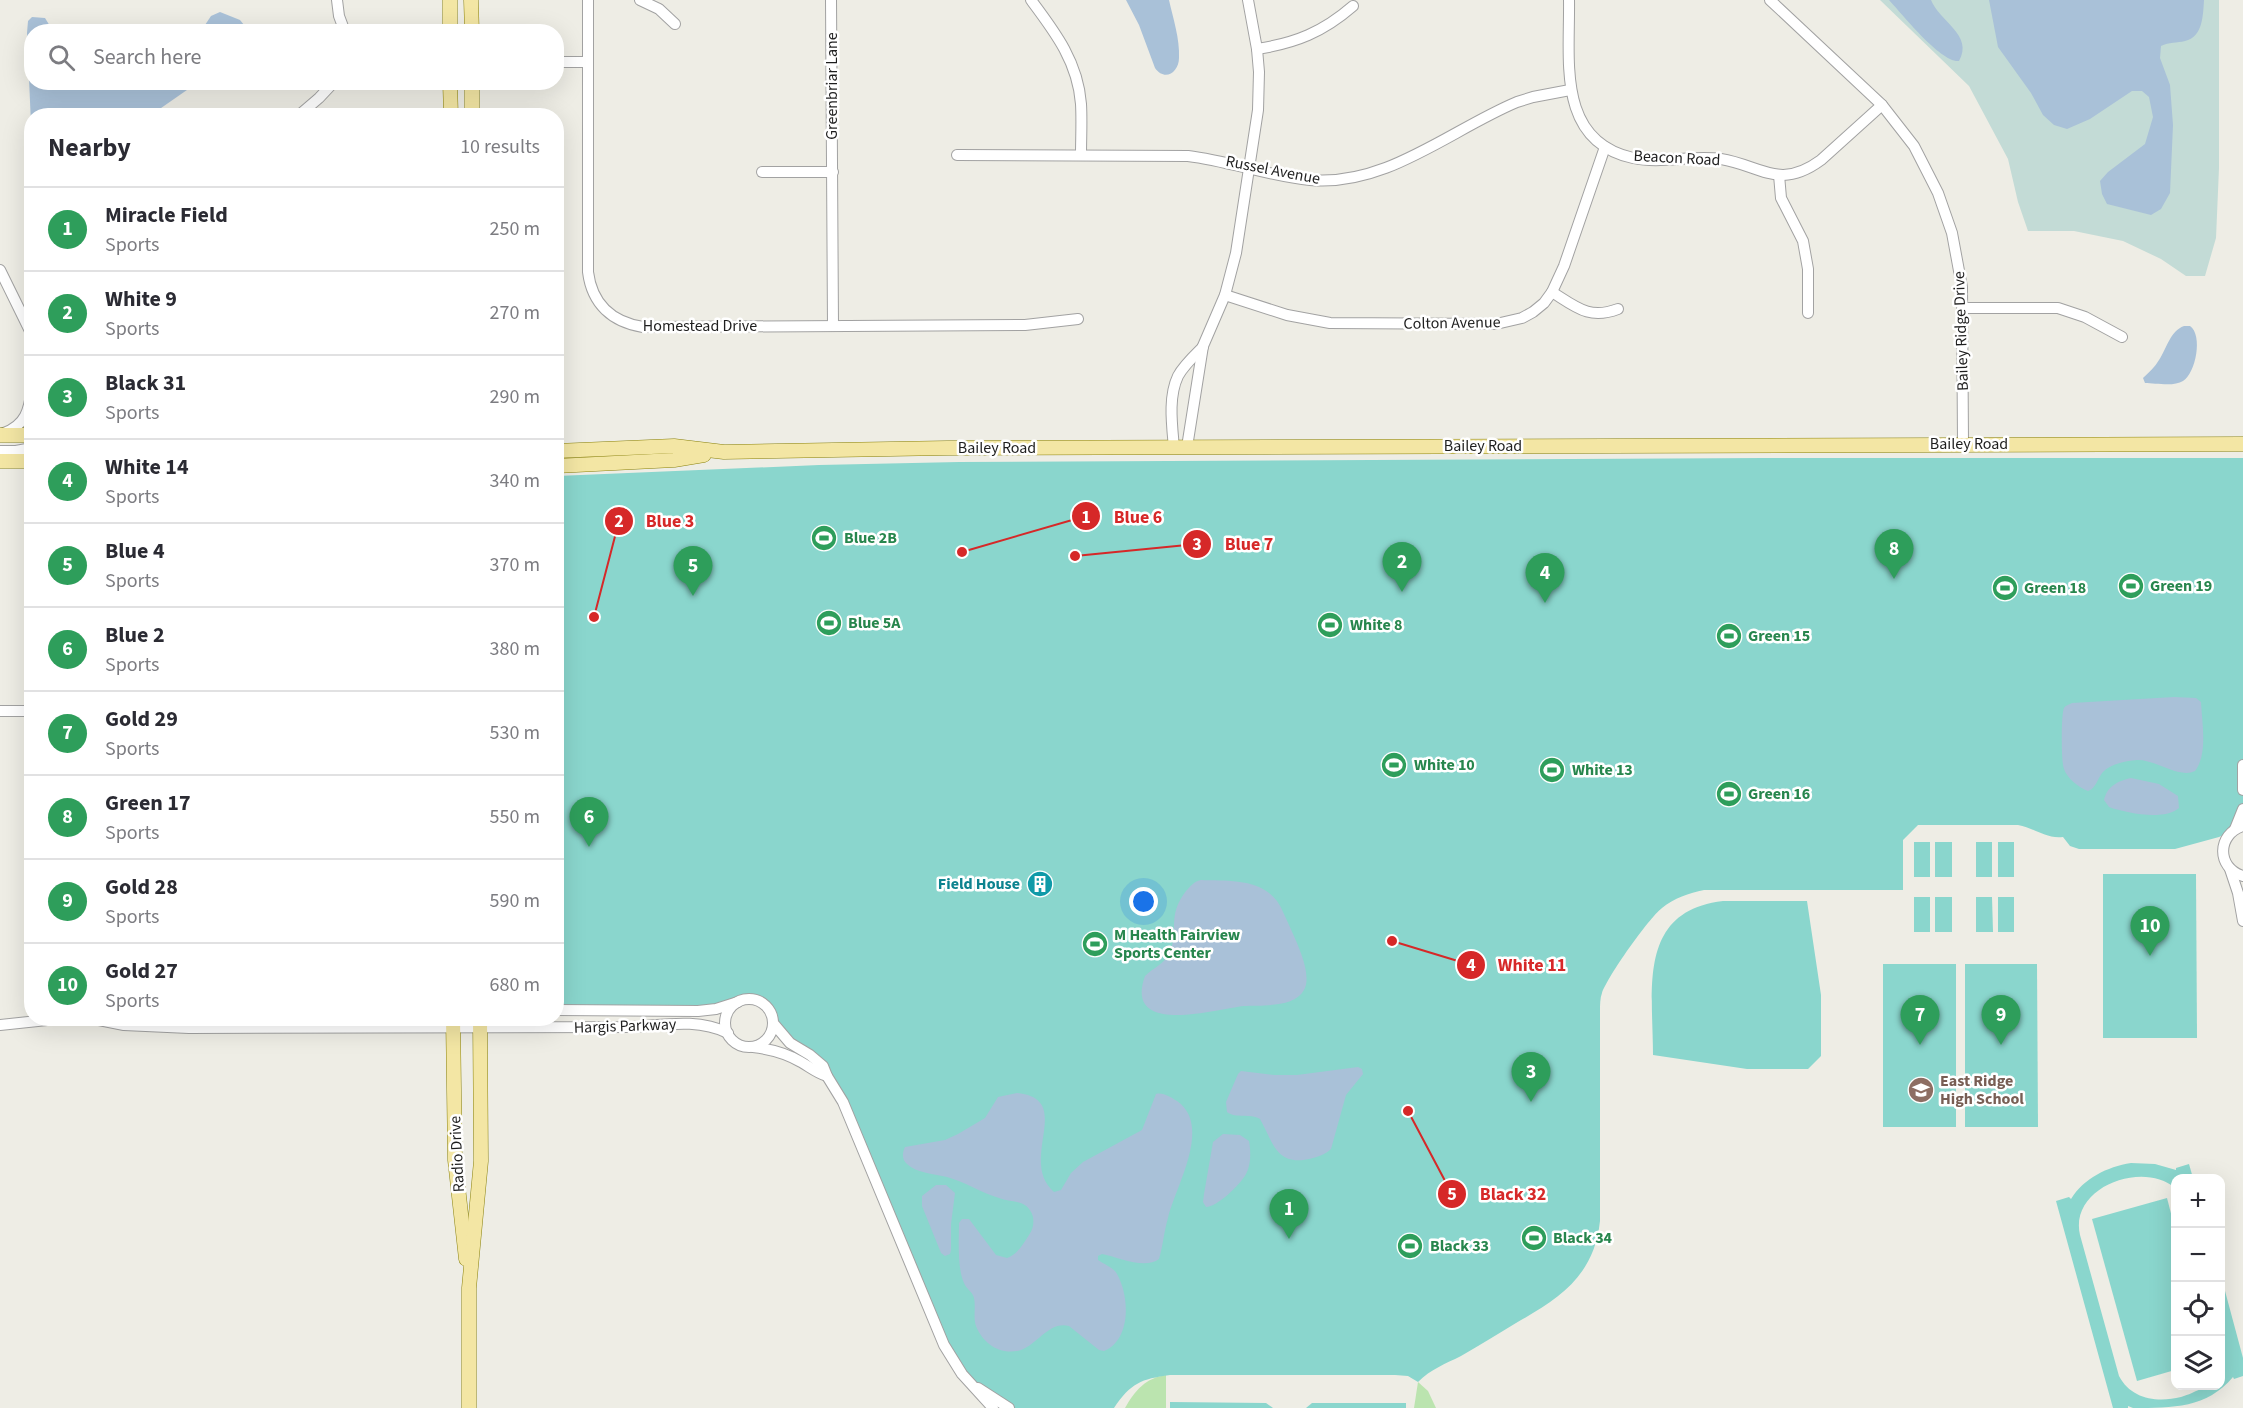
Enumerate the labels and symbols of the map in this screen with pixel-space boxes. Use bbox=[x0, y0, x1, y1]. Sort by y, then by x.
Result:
street label: Greenbriar Lane bbox=[821, 32, 843, 140]
street label: Beacon Road bbox=[1633, 145, 1721, 171]
street label: Russel Avenue bbox=[1224, 150, 1322, 190]
street label: Bailey Ridge Drive bbox=[1948, 271, 1974, 391]
street label: Colton Avenue bbox=[1403, 311, 1501, 335]
street label: Homestead Drive bbox=[643, 315, 757, 337]
street label: Bailey Road bbox=[1930, 433, 2008, 455]
street label: Bailey Road bbox=[1444, 435, 1522, 457]
street label: Bailey Road bbox=[958, 437, 1036, 459]
callout: Blue 6 bbox=[1071, 498, 1174, 534]
callout: Blue 3 bbox=[604, 503, 706, 539]
text: 1 bbox=[1081, 505, 1091, 530]
text: Blue 6 bbox=[1114, 505, 1162, 530]
text: 2 bbox=[614, 509, 624, 534]
text: Blue 3 bbox=[646, 509, 694, 534]
sports icon: Blue 2B bbox=[809, 523, 839, 553]
callout: Blue 7 bbox=[1182, 526, 1285, 562]
place label: Blue 2B bbox=[844, 527, 897, 549]
pin: 8 bbox=[1874, 530, 1914, 579]
text: 3 bbox=[1192, 532, 1202, 557]
text: Blue 7 bbox=[1225, 532, 1273, 557]
pin: 2 bbox=[1382, 542, 1422, 592]
pin: 5 bbox=[674, 546, 712, 596]
pin: 4 bbox=[1526, 554, 1564, 603]
sports icon: Green 19 bbox=[2116, 571, 2146, 601]
sports icon: Green 18 bbox=[1990, 573, 2020, 603]
place label: Green 19 bbox=[2150, 575, 2212, 597]
place label: Green 18 bbox=[2024, 577, 2086, 599]
sports icon: Blue 5A bbox=[814, 608, 844, 638]
sports icon: White 8 bbox=[1315, 610, 1345, 640]
place label: Blue 5A bbox=[848, 612, 901, 634]
place label: White 8 bbox=[1350, 614, 1402, 636]
sports icon: Green 15 bbox=[1714, 621, 1744, 651]
place label: Green 15 bbox=[1748, 625, 1810, 647]
sports icon: White 10 bbox=[1379, 750, 1409, 780]
place label: White 10 bbox=[1414, 754, 1475, 776]
sports icon: White 13 bbox=[1537, 755, 1567, 785]
place label: White 13 bbox=[1572, 759, 1633, 781]
sports icon: Green 16 bbox=[1714, 779, 1744, 809]
place label: Green 16 bbox=[1748, 783, 1810, 805]
pin: 6 bbox=[570, 798, 608, 847]
building icon: Field House bbox=[1025, 869, 1055, 899]
place label: Field House bbox=[938, 873, 1020, 895]
your location bbox=[1129, 887, 1158, 916]
pin: 10 bbox=[2130, 906, 2170, 956]
place label: M Health Fairview Sports Center bbox=[1114, 924, 1241, 964]
sports icon: M Health Fairview Sports Center bbox=[1080, 929, 1110, 959]
callout: White 11 bbox=[1456, 947, 1578, 983]
text: 4 bbox=[1466, 953, 1476, 978]
text: White 11 bbox=[1498, 953, 1566, 978]
pin: 7 bbox=[1900, 996, 1940, 1045]
pin: 9 bbox=[1982, 996, 2020, 1045]
street label: Hargis Parkway bbox=[573, 1013, 677, 1039]
pin: 3 bbox=[1512, 1052, 1550, 1102]
place label: East Ridge High School bbox=[1940, 1070, 2024, 1110]
school or university icon: East Ridge High School bbox=[1906, 1075, 1936, 1105]
street label: Radio Drive bbox=[444, 1115, 470, 1193]
callout: Black 32 bbox=[1437, 1176, 1558, 1212]
text: 5 bbox=[1447, 1182, 1457, 1207]
text: Black 32 bbox=[1480, 1182, 1546, 1207]
pin: 1 bbox=[1270, 1190, 1308, 1239]
sports icon: Black 34 bbox=[1519, 1223, 1549, 1253]
place label: Black 34 bbox=[1553, 1227, 1613, 1249]
sports icon: Black 33 bbox=[1395, 1231, 1425, 1261]
place label: Black 33 bbox=[1430, 1235, 1489, 1257]

